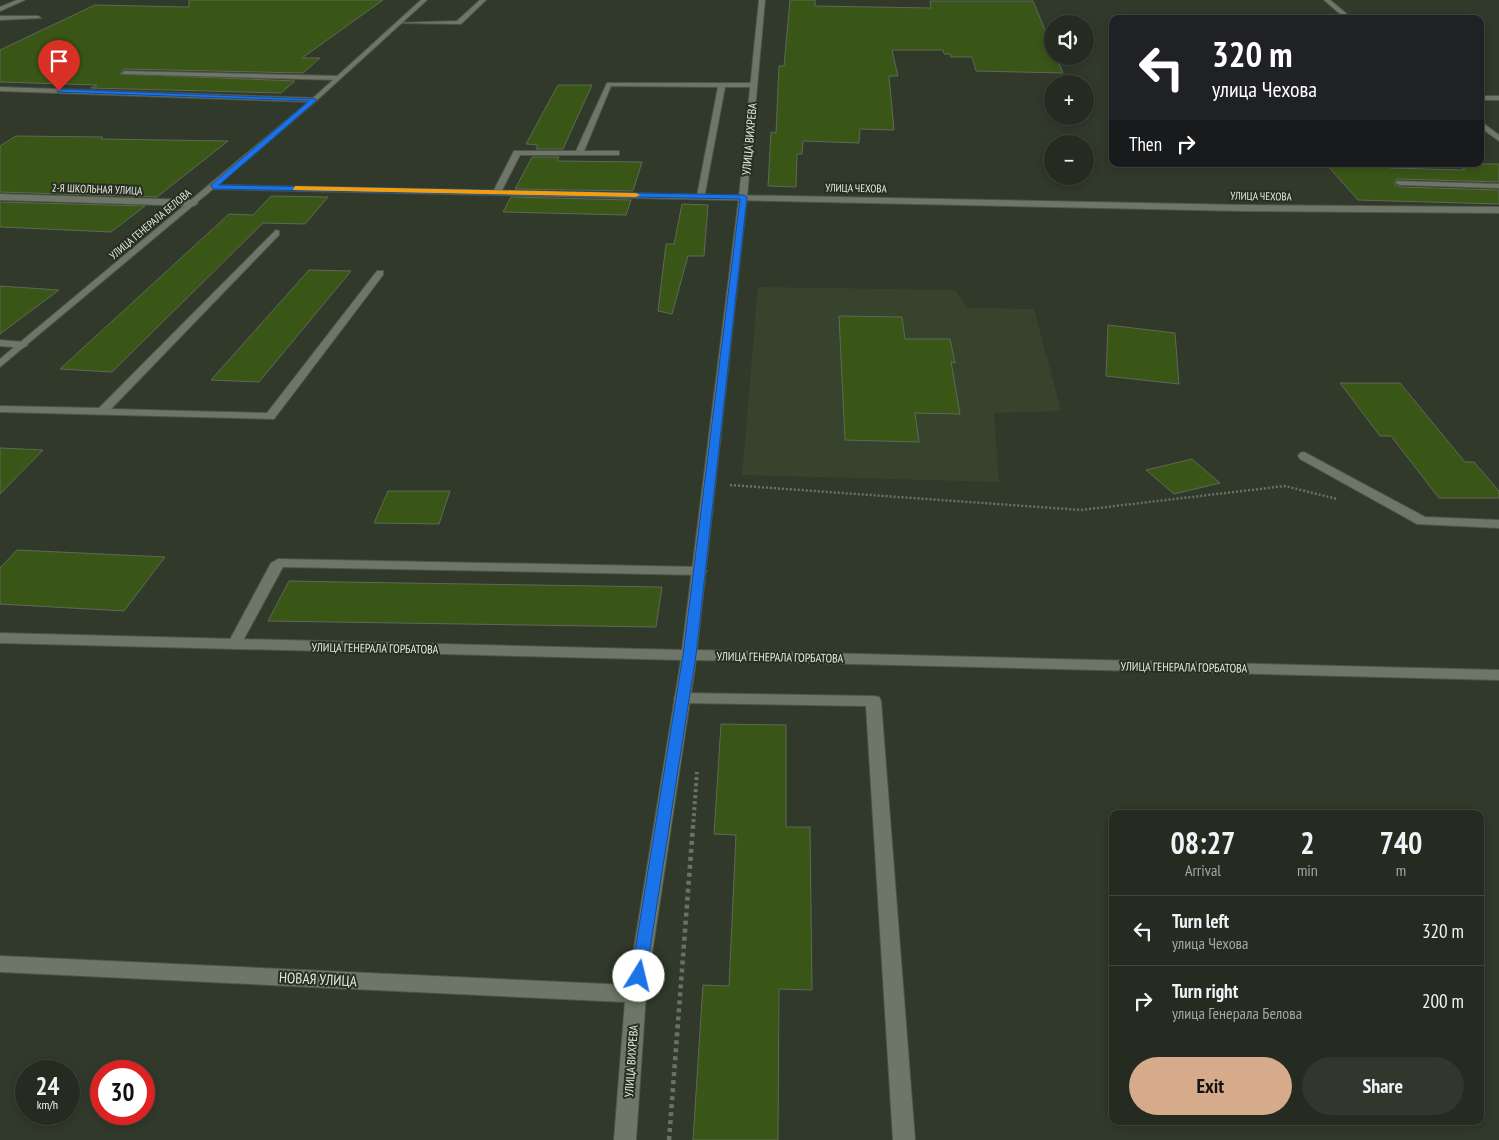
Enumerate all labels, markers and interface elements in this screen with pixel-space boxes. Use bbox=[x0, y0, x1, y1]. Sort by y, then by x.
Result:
map controls bbox=[1044, 15, 1094, 185]
button: sound bbox=[1044, 15, 1094, 65]
text: 320 m bbox=[1212, 31, 1293, 77]
icon: left bbox=[1129, 35, 1194, 100]
pin bbox=[38, 40, 80, 91]
icon: arrive bbox=[45, 47, 73, 75]
button: + bbox=[1044, 75, 1094, 125]
text: улица Чехова bbox=[1212, 75, 1317, 103]
street label: УЛИЦА ВИХРЕВА bbox=[738, 102, 760, 176]
icon: right bbox=[1172, 130, 1200, 158]
text: Then bbox=[1129, 132, 1162, 156]
button: − bbox=[1044, 135, 1094, 185]
street label: 2-Я ШКОЛЬНАЯ УЛИЦА bbox=[51, 180, 143, 198]
street label: УЛИЦА ЧЕХОВА bbox=[825, 180, 888, 196]
street label: УЛИЦА ГЕНЕРАЛА БЕЛОВА bbox=[106, 185, 194, 262]
street label: УЛИЦА ЧЕХОВА bbox=[1230, 188, 1293, 204]
street label: УЛИЦА ГЕНЕРАЛА ГОРБАТОВА bbox=[311, 639, 439, 657]
street label: УЛИЦА ГЕНЕРАЛА ГОРБАТОВА bbox=[716, 648, 844, 666]
street label: УЛИЦА ГЕНЕРАЛА ГОРБАТОВА bbox=[1120, 658, 1248, 676]
text: 08:27 bbox=[1171, 823, 1235, 862]
text: 2 bbox=[1300, 823, 1315, 862]
text: 740 bbox=[1379, 823, 1422, 862]
text: Arrival bbox=[1185, 860, 1221, 880]
text: min bbox=[1297, 860, 1318, 880]
text: m bbox=[1396, 860, 1406, 880]
text: Turn left bbox=[1172, 909, 1229, 933]
icon: left bbox=[1129, 917, 1157, 945]
text: 320 m bbox=[1422, 919, 1464, 943]
text: улица Чехова bbox=[1172, 933, 1248, 953]
position arrow bbox=[612, 949, 664, 1001]
street label: НОВАЯ УЛИЦА bbox=[279, 967, 358, 991]
text: Turn right bbox=[1172, 979, 1238, 1003]
icon: right bbox=[1129, 987, 1157, 1015]
text: 200 m bbox=[1422, 989, 1464, 1013]
text: улица Генерала Белова bbox=[1172, 1003, 1302, 1023]
street label: УЛИЦА ВИХРЕВА bbox=[621, 1024, 641, 1098]
button: Exit bbox=[1129, 1057, 1292, 1115]
button: Share bbox=[1302, 1057, 1464, 1115]
speed limit sign: 30 bbox=[90, 1060, 155, 1125]
text: 24 bbox=[36, 1070, 59, 1102]
text: km/h bbox=[37, 1097, 58, 1112]

